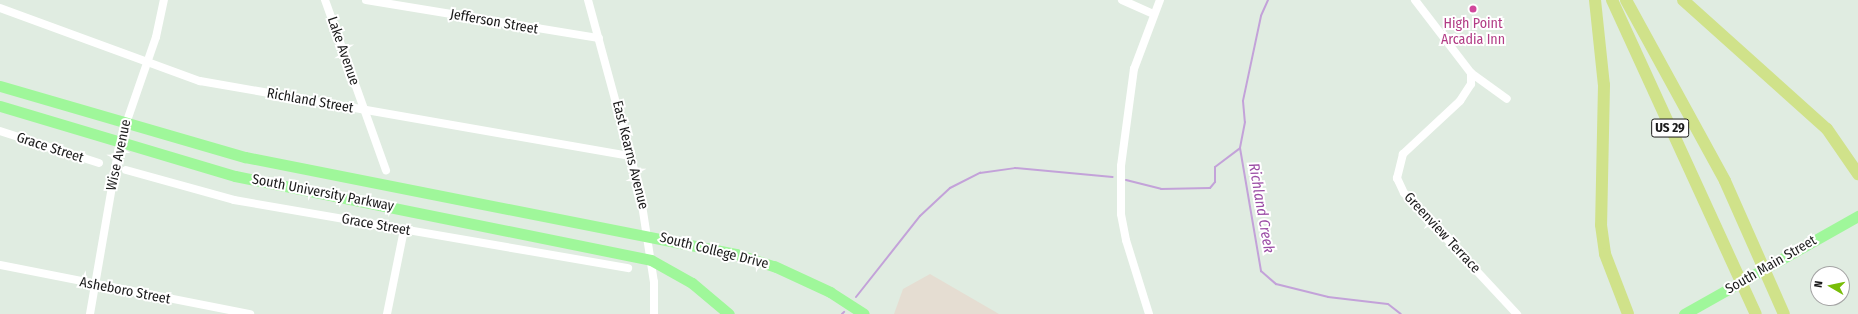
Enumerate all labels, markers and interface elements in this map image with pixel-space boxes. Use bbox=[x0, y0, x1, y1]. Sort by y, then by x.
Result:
marker: High Point Arcadia Inn bbox=[1468, 4, 1478, 14]
street label: Jefferson Street bbox=[449, 6, 539, 38]
street label: Lake Avenue bbox=[323, 14, 363, 88]
place label: High Point Arcadia Inn bbox=[1441, 16, 1505, 48]
street label: Richland Street bbox=[265, 85, 355, 117]
street label: East Kearns Avenue bbox=[608, 99, 652, 211]
road number: US 29 bbox=[1651, 117, 1689, 139]
street label: Wise Avenue bbox=[103, 118, 135, 192]
street label: Grace Street bbox=[14, 129, 86, 167]
water label: Richland Creek bbox=[1244, 162, 1278, 254]
street label: South University Parkway bbox=[251, 171, 395, 215]
street label: Greenview Terrace bbox=[1400, 189, 1484, 277]
street label: Grace Street bbox=[340, 211, 412, 239]
street label: South College Drive bbox=[658, 229, 770, 273]
street label: South Main Street bbox=[1722, 232, 1820, 298]
north arrow bbox=[1810, 266, 1850, 306]
street label: Asheboro Street bbox=[78, 274, 172, 308]
text: N bbox=[1812, 280, 1826, 288]

